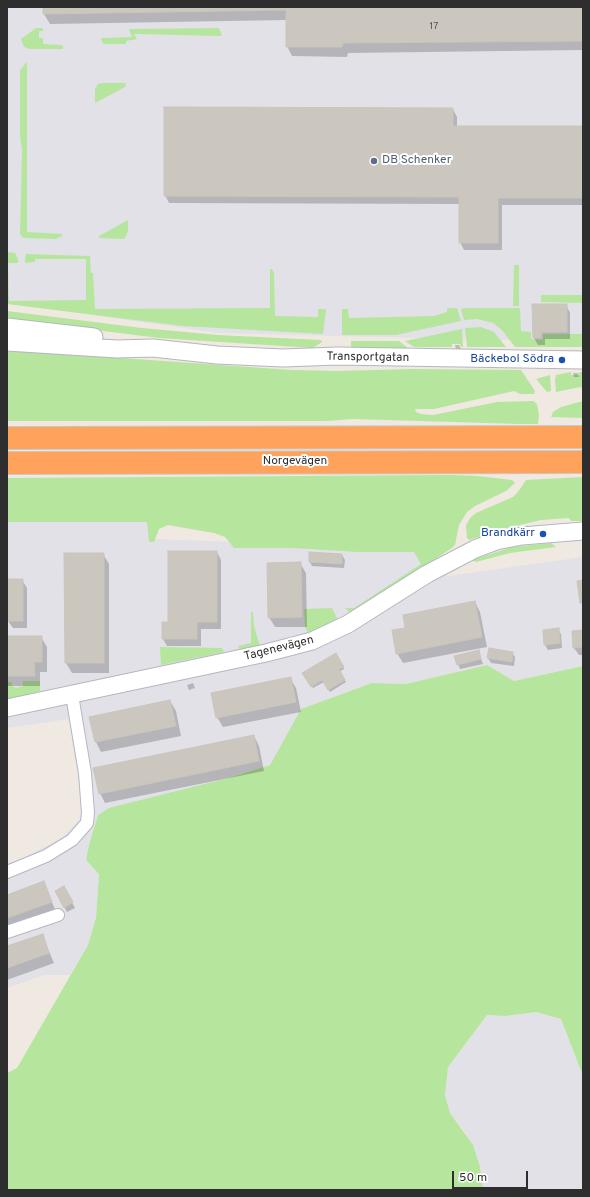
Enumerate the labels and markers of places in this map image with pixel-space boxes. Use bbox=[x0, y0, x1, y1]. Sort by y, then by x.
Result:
place label: DB Schenker bbox=[382, 154, 451, 168]
marker: DB Schenker bbox=[369, 156, 379, 166]
place label: Bäckebol Södra bbox=[470, 353, 554, 367]
marker: Bäckebol Södra bbox=[557, 355, 567, 365]
place label: Brandkärr bbox=[481, 527, 535, 541]
marker: Brandkärr bbox=[538, 529, 548, 539]

